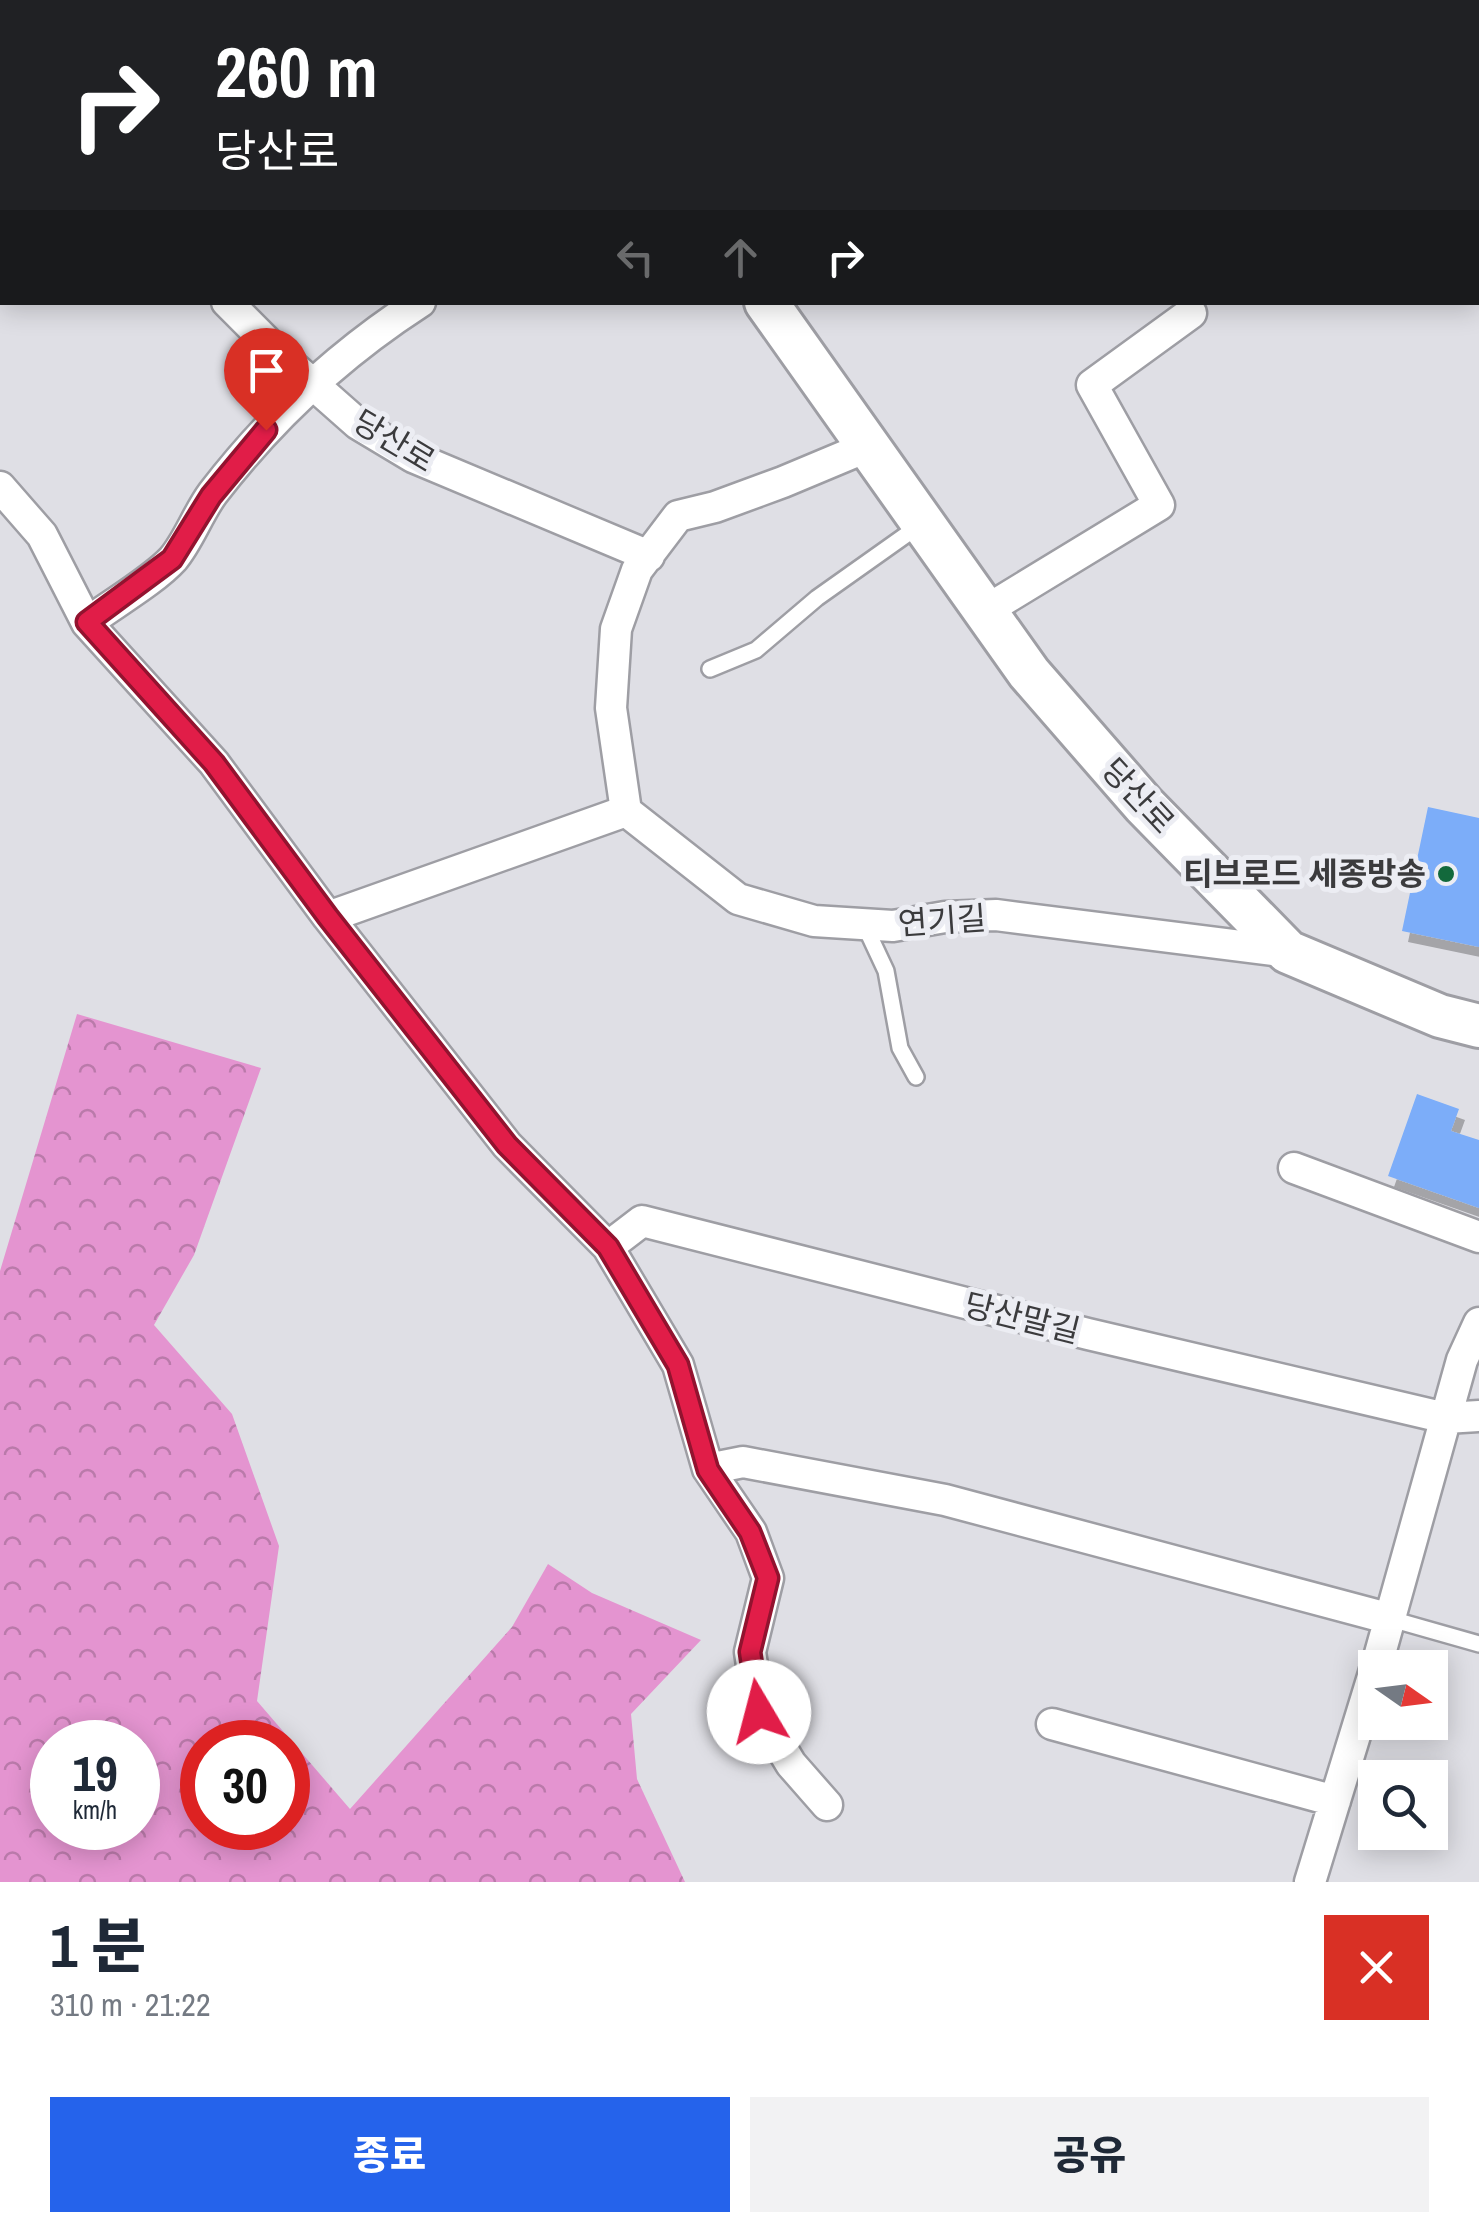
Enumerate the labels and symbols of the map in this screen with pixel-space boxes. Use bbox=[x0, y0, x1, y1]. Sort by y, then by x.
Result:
pin bbox=[224, 328, 309, 431]
street label: 당산로 bbox=[345, 399, 443, 482]
street label: 당산로 bbox=[1093, 749, 1184, 843]
place label: 티브로드 세종방송 bbox=[1183, 852, 1426, 895]
marker: 티브로드 세종방송 bbox=[1435, 863, 1457, 885]
street label: 연기길 bbox=[896, 896, 988, 945]
street label: 당산말길 bbox=[960, 1282, 1084, 1353]
north arrow bbox=[1358, 1650, 1448, 1740]
position arrow bbox=[707, 1660, 811, 1764]
speed limit sign: 30 bbox=[180, 1720, 310, 1850]

